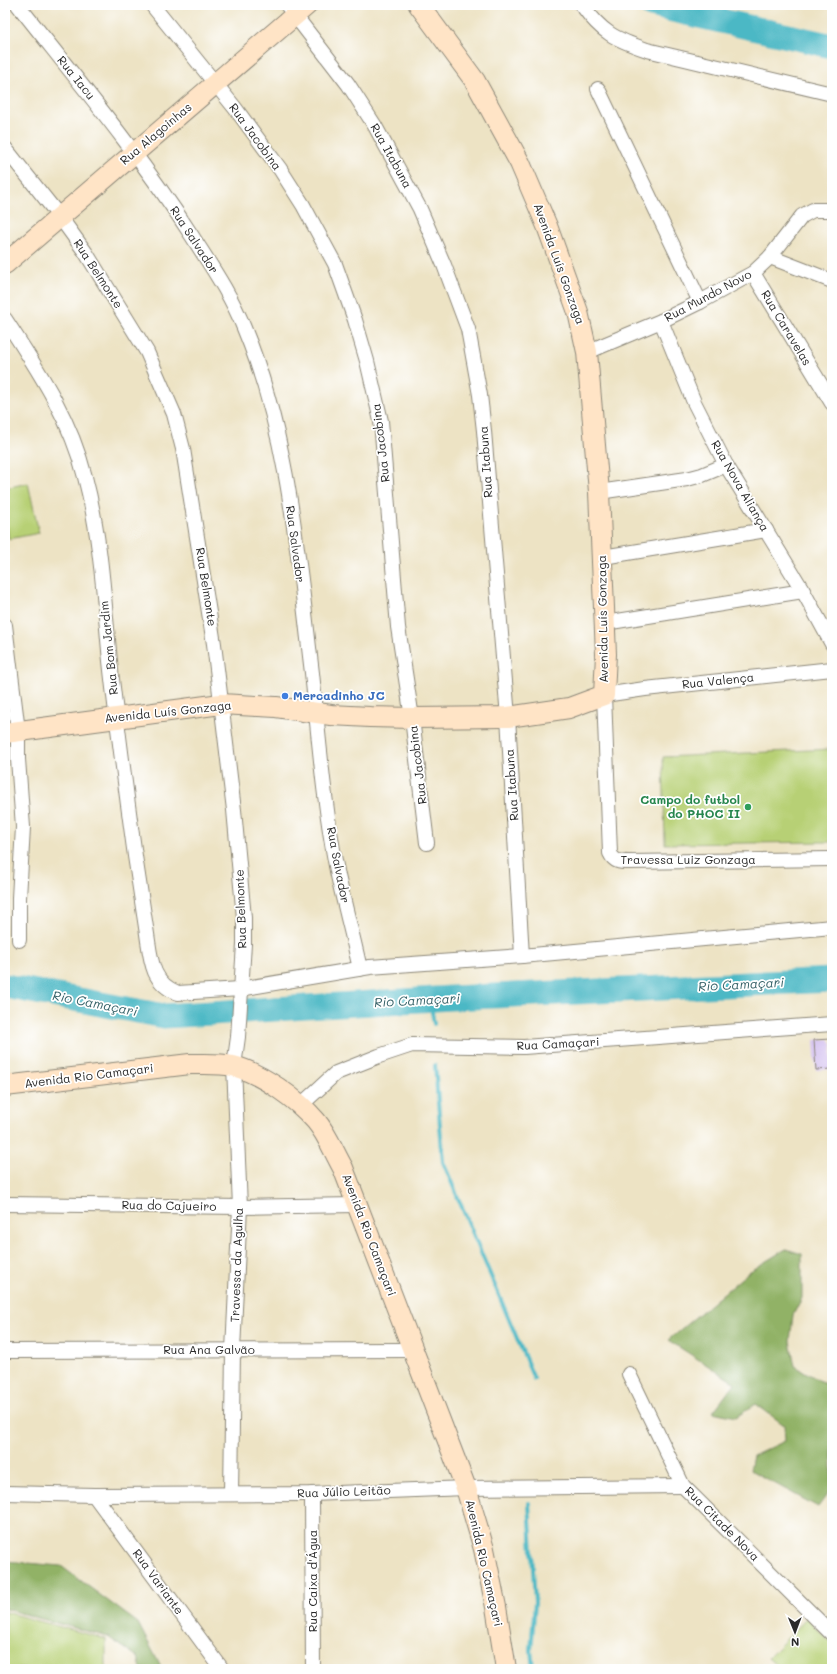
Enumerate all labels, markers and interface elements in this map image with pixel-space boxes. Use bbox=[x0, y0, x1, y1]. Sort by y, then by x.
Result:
street label: Rua Iacu bbox=[54, 52, 99, 103]
street label: Rua Alagoinhas bbox=[116, 98, 195, 168]
street label: Rua Jacobina bbox=[226, 100, 286, 173]
street label: Rua Itabuna bbox=[367, 120, 416, 191]
street label: Avenida Luís Gonzaga bbox=[531, 201, 589, 326]
street label: Rua Salvador bbox=[167, 203, 223, 276]
street label: Rua Belmonte bbox=[70, 236, 127, 311]
street label: Rua Mundo Novo bbox=[661, 265, 754, 325]
street label: Rua Caravelas bbox=[758, 287, 816, 368]
street label: Rua Jacobina bbox=[367, 403, 393, 483]
street label: Rua Itabuna bbox=[475, 426, 495, 499]
street label: Rua Nova Aliança bbox=[708, 437, 774, 534]
street label: Rua Salvador bbox=[283, 504, 309, 583]
street label: Rua Belmonte bbox=[193, 546, 221, 627]
street label: Avenida Luís Gonzaga bbox=[593, 555, 611, 683]
street label: Rua Bom Jardim bbox=[95, 600, 121, 696]
street label: Rua Valença bbox=[681, 668, 755, 692]
place label: Mercadinho JC bbox=[293, 687, 385, 703]
marker: Mercadinho JC bbox=[280, 691, 290, 701]
street label: Avenida Luís Gonzaga bbox=[104, 696, 232, 726]
street label: Rua Jacobina bbox=[404, 725, 430, 805]
street label: Rua Itabuna bbox=[501, 749, 521, 822]
place label: Campo do futbol do PHOC II bbox=[640, 791, 740, 821]
marker: Campo do futbol do PHOC II bbox=[743, 802, 753, 812]
street label: Rua Salvador bbox=[324, 825, 354, 904]
street label: Travessa Luiz Gonzaga bbox=[620, 851, 756, 867]
street label: Rua Belmonte bbox=[231, 869, 249, 949]
water label: Rio Camaçari bbox=[697, 973, 785, 994]
water label: Rio Camaçari bbox=[51, 986, 139, 1019]
water label: Rio Camaçari bbox=[373, 989, 461, 1010]
street label: Rua Camaçari bbox=[516, 1033, 600, 1053]
street label: Avenida Rio Camaçari bbox=[24, 1059, 154, 1091]
street label: Avenida Rio Camaçari bbox=[339, 1171, 401, 1298]
street label: Rua do Cajueiro bbox=[121, 1196, 217, 1214]
street label: Travessa da Agulha bbox=[226, 1207, 246, 1323]
street label: Rua Ana Galvão bbox=[163, 1341, 255, 1357]
street label: Rua Júlio Leitão bbox=[297, 1481, 391, 1501]
street label: Rua Citade Nova bbox=[682, 1483, 763, 1564]
street label: Avenida Rio Camaçari bbox=[463, 1498, 507, 1628]
street label: Rua Caixa d'Água bbox=[304, 1530, 320, 1632]
street label: Rua Variante bbox=[130, 1545, 188, 1617]
north arrow bbox=[775, 1612, 815, 1652]
text: N bbox=[791, 1635, 799, 1650]

